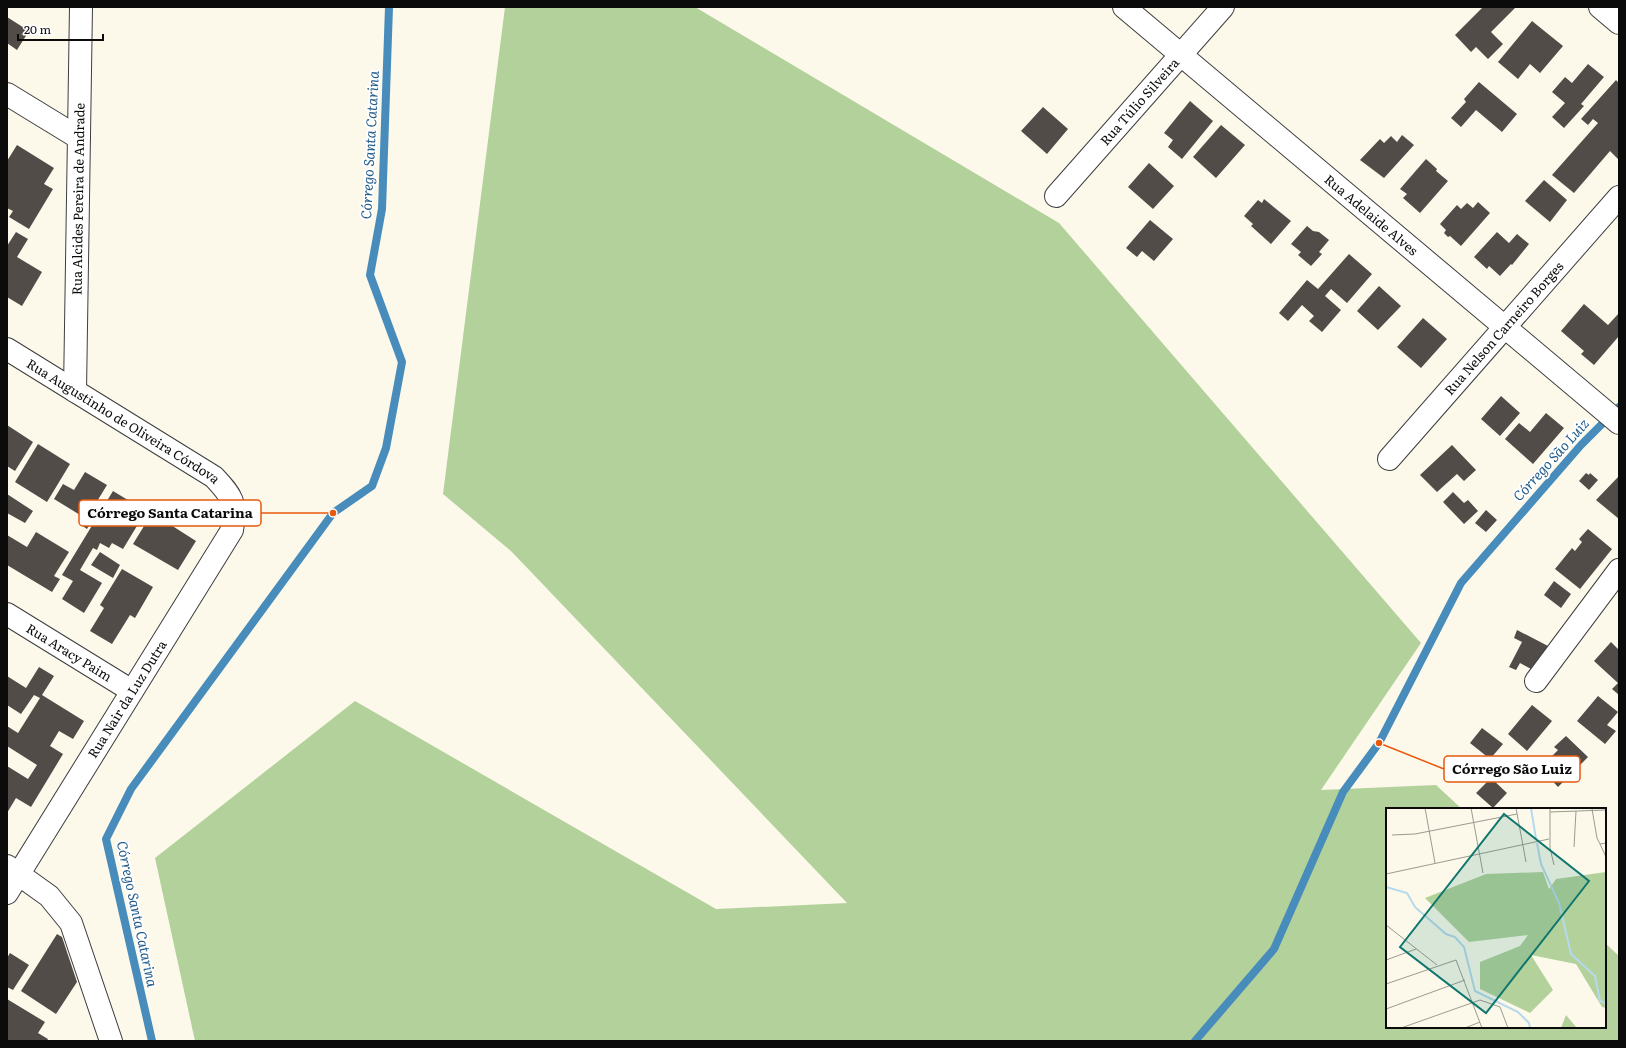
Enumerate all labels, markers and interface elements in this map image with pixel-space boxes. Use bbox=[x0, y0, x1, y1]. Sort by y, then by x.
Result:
scale bar bbox=[18, 16, 103, 42]
text: 20 m bbox=[24, 20, 51, 38]
street label: Rua Túlio Silveira bbox=[1095, 53, 1183, 149]
water label: Córrego Santa Catarina bbox=[355, 70, 383, 220]
street label: Rua Alcides Pereira de Andrade bbox=[66, 103, 89, 295]
street label: Rua Adelaide Alves bbox=[1321, 170, 1423, 259]
street label: Rua Nelson Carneiro Borges bbox=[1440, 257, 1567, 399]
street label: Rua Augustinho de Oliveira Córdova bbox=[23, 354, 225, 487]
water label: Córrego São Luiz bbox=[1508, 413, 1593, 505]
callout: Córrego Santa Catarina bbox=[79, 500, 261, 526]
text: Córrego Santa Catarina bbox=[87, 502, 254, 522]
street label: Rua Aracy Paim bbox=[23, 618, 116, 686]
street label: Rua Nair da Luz Dutra bbox=[83, 636, 171, 761]
callout: Córrego São Luiz bbox=[1444, 756, 1580, 782]
text: Córrego São Luiz bbox=[1452, 758, 1572, 778]
inset map bbox=[1386, 808, 1606, 1028]
water label: Córrego Santa Catarina bbox=[113, 839, 163, 989]

